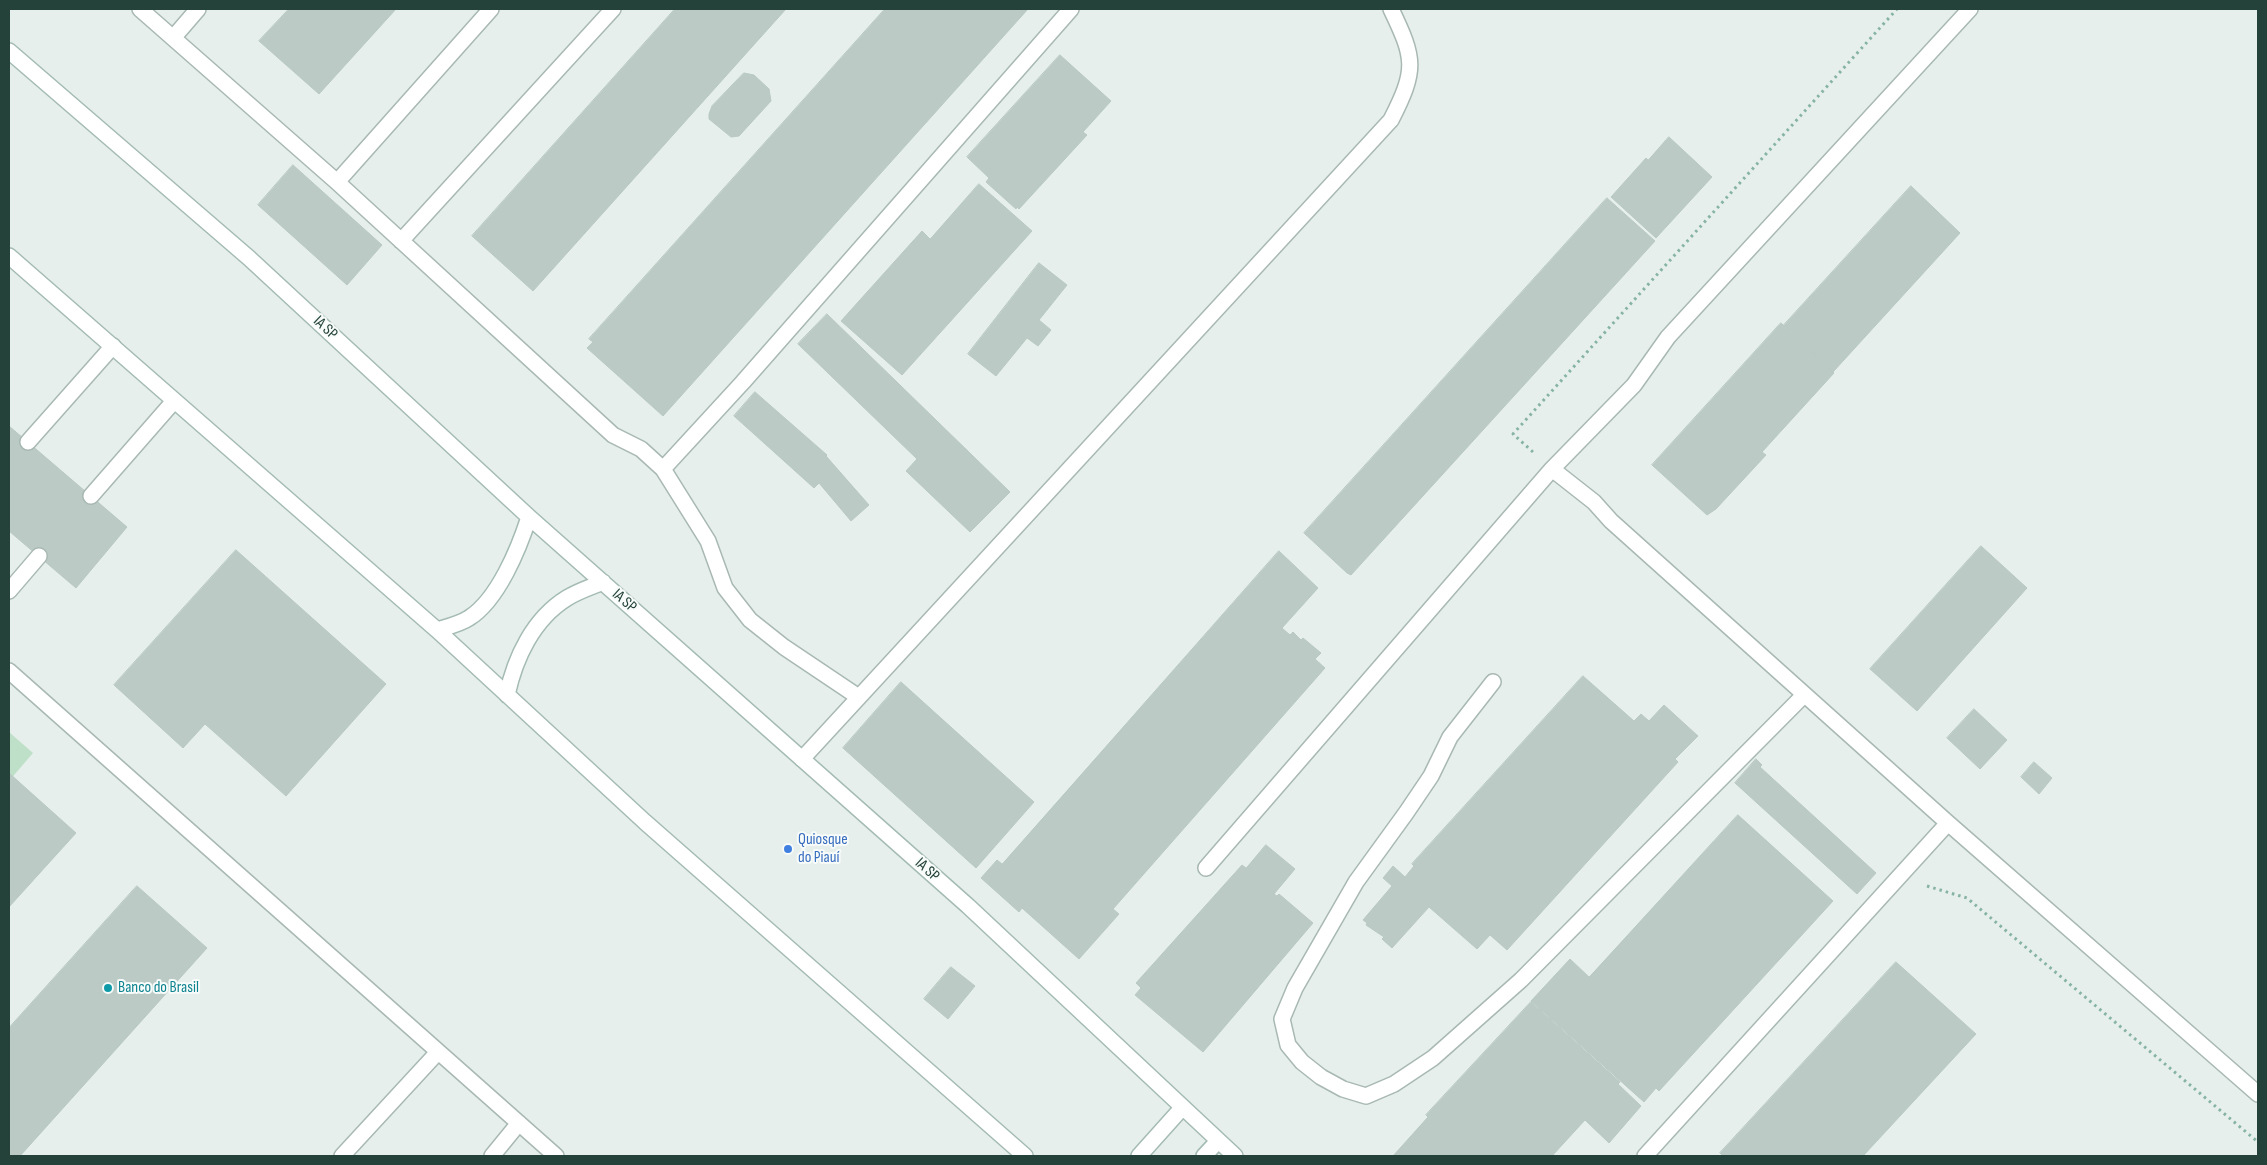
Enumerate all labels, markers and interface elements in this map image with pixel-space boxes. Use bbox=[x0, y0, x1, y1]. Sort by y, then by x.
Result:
street label: IA SP bbox=[309, 312, 341, 344]
street label: IA SP bbox=[608, 585, 640, 617]
place label: Quiosque do Piauí bbox=[798, 830, 848, 868]
marker: Quiosque do Piauí bbox=[782, 843, 794, 855]
street label: IA SP bbox=[911, 854, 943, 886]
place label: Banco do Brasil bbox=[118, 978, 199, 998]
marker: Banco do Brasil bbox=[102, 982, 114, 994]

